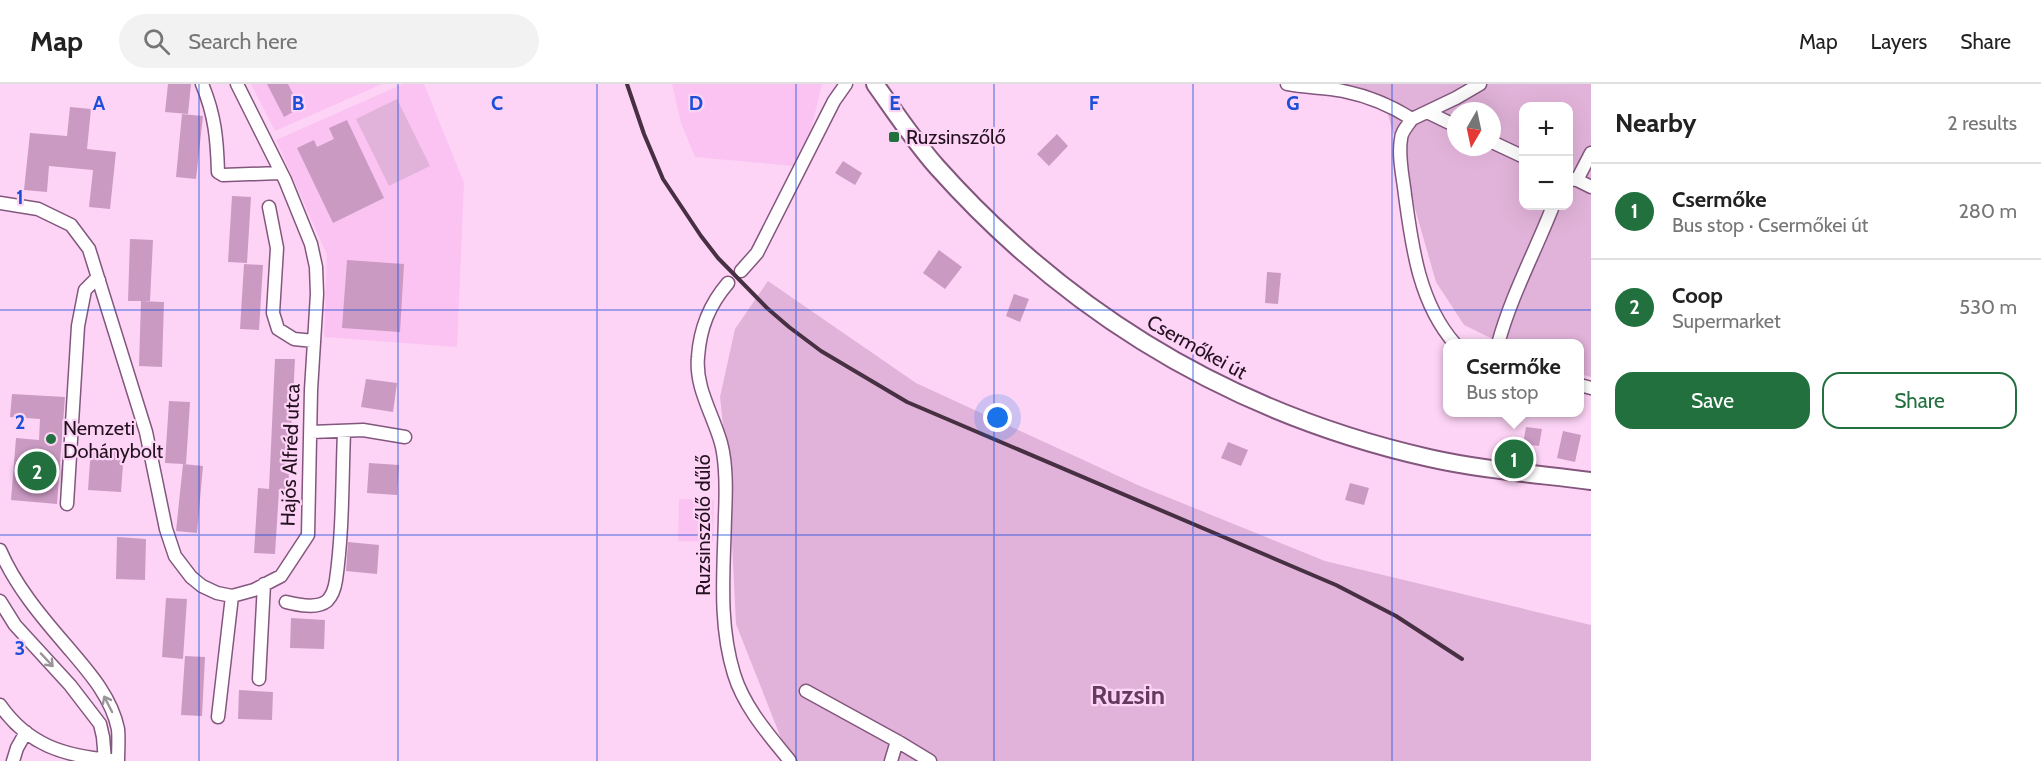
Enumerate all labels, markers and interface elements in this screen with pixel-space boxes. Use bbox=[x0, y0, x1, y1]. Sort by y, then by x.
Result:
search box bbox=[119, 14, 539, 68]
text: Map bbox=[30, 24, 83, 58]
icon: search bbox=[140, 25, 173, 58]
text: Search here bbox=[188, 28, 297, 55]
text: Map bbox=[1799, 29, 1838, 54]
text: Layers bbox=[1871, 29, 1927, 54]
text: Share bbox=[1960, 29, 2011, 54]
text: A bbox=[93, 91, 106, 115]
text: B bbox=[292, 91, 304, 115]
text: C bbox=[491, 91, 503, 115]
text: D bbox=[689, 91, 703, 115]
text: E bbox=[889, 91, 901, 115]
text: F bbox=[1089, 91, 1100, 115]
text: G bbox=[1286, 91, 1300, 115]
north arrow bbox=[1447, 102, 1501, 156]
map controls bbox=[1519, 102, 1573, 210]
button: + bbox=[1519, 102, 1573, 156]
text: Nearby bbox=[1615, 107, 1696, 139]
text: 2 results bbox=[1947, 111, 2017, 135]
place label: Ruzsinszőlő bbox=[906, 125, 1006, 149]
marker: Ruzsinszőlő bbox=[887, 130, 901, 144]
button: − bbox=[1519, 156, 1573, 210]
text: 1 bbox=[16, 185, 24, 209]
text: Csermőke bbox=[1672, 186, 1767, 213]
text: 1 bbox=[1631, 199, 1638, 223]
text: 280 m bbox=[1958, 199, 2017, 223]
text: Bus stop · Csermőkei út bbox=[1672, 213, 1868, 237]
text: Coop bbox=[1672, 282, 1723, 309]
text: 2 bbox=[1629, 295, 1640, 319]
text: 530 m bbox=[1959, 295, 2017, 319]
text: Supermarket bbox=[1672, 309, 1781, 333]
street label: Csermőkei út bbox=[1143, 310, 1251, 384]
popup bbox=[1443, 339, 1584, 417]
text: Csermőke bbox=[1466, 353, 1561, 380]
button: Save bbox=[1615, 372, 1810, 429]
button: Share bbox=[1822, 372, 2017, 429]
text: Bus stop bbox=[1466, 380, 1538, 404]
street label: Hajós Alfréd utca bbox=[276, 383, 304, 527]
your location bbox=[983, 403, 1012, 432]
text: 2 bbox=[15, 410, 25, 434]
place label: Nemzeti Dohánybolt bbox=[63, 416, 164, 463]
marker: Nemzeti Dohánybolt bbox=[44, 432, 58, 446]
pin: 1 bbox=[1494, 436, 1534, 482]
pin: 2 bbox=[18, 448, 57, 494]
street label: Ruzsinszőlő dűlő bbox=[691, 454, 715, 596]
text: 3 bbox=[15, 636, 25, 660]
one-way arrow bbox=[40, 652, 54, 667]
district label: Ruzsin bbox=[1091, 679, 1165, 711]
one-way arrow bbox=[102, 696, 113, 714]

